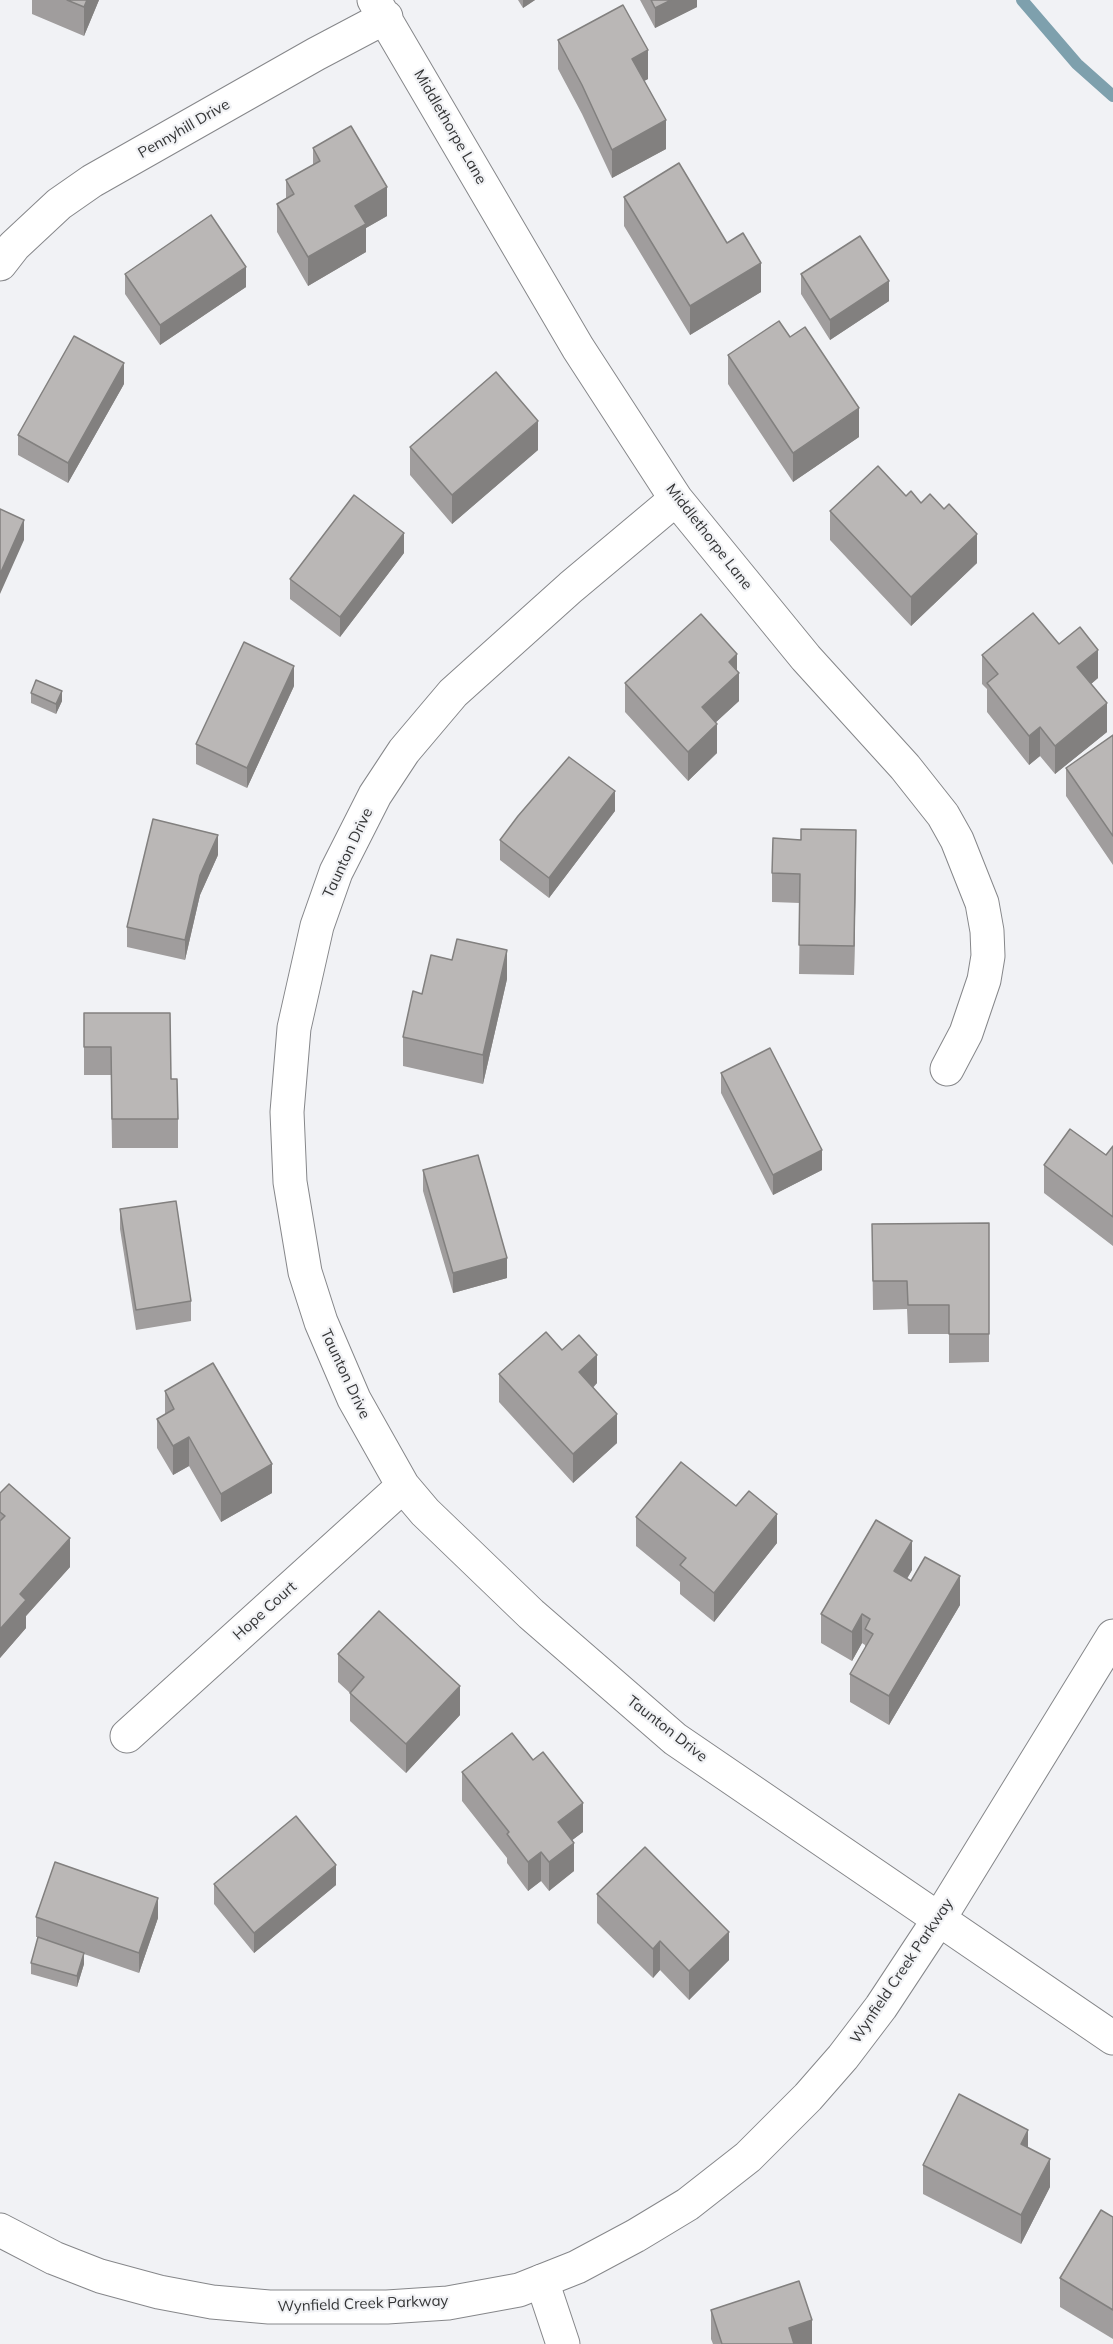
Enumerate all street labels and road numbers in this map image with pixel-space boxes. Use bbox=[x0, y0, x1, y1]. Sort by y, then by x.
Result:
street label: Middlethorpe Lane bbox=[410, 66, 490, 188]
street label: Pennyhill Drive bbox=[135, 96, 233, 162]
street label: Middlethorpe Lane bbox=[662, 480, 756, 594]
street label: Taunton Drive bbox=[319, 805, 377, 901]
street label: Taunton Drive bbox=[316, 1326, 374, 1422]
street label: Hope Court bbox=[230, 1578, 300, 1644]
street label: Taunton Drive bbox=[623, 1692, 711, 1766]
street label: Wynfield Creek Parkway bbox=[847, 1895, 957, 2047]
street label: Wynfield Creek Parkway bbox=[277, 2292, 449, 2316]

